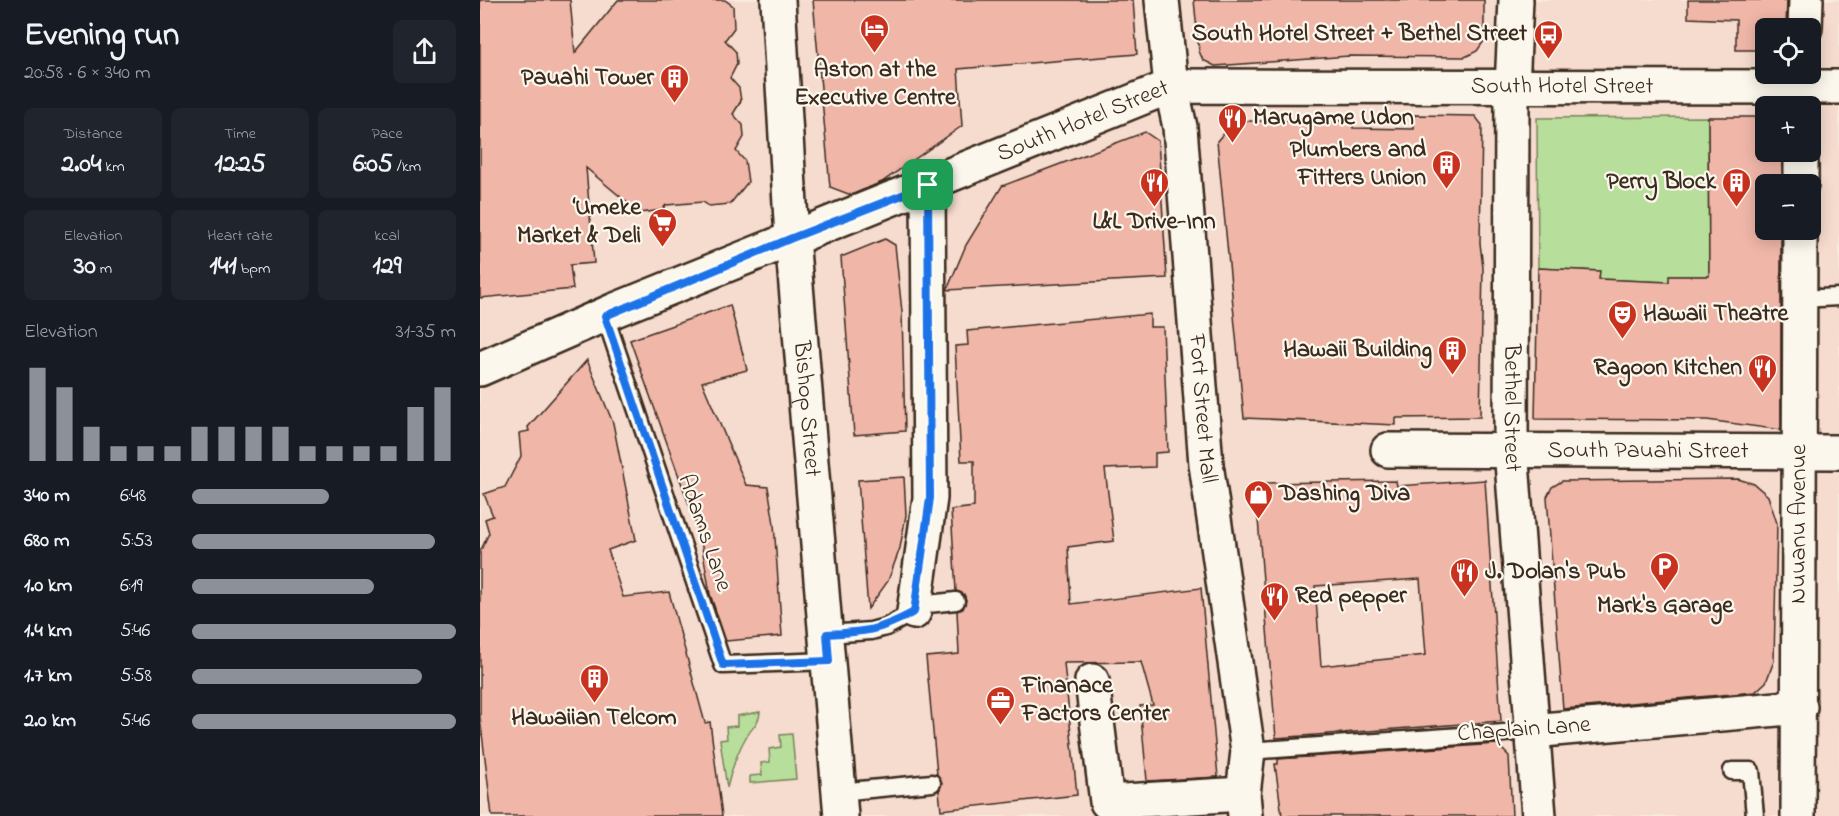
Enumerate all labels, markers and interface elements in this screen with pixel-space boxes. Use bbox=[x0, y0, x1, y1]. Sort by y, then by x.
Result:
text: Evening run bbox=[24, 12, 179, 60]
hotel icon: Aston at the Executive Centre bbox=[859, 13, 891, 55]
place label: South Hotel Street + Bethel Street bbox=[1192, 17, 1528, 52]
bus stop icon: South Hotel Street + Bethel Street bbox=[1532, 18, 1564, 60]
map controls bbox=[1755, 18, 1821, 240]
button: locate bbox=[1755, 18, 1821, 84]
button: share bbox=[393, 20, 456, 83]
place label: Aston at the Executive Centre bbox=[794, 53, 957, 116]
text: 20:58 · 6 × 340 m bbox=[24, 59, 150, 88]
place label: Pauahi Tower bbox=[521, 61, 655, 96]
building icon: Pauahi Tower bbox=[659, 62, 691, 104]
street label: South Hotel Street bbox=[1471, 69, 1654, 104]
street label: South Hotel Street bbox=[992, 71, 1174, 172]
button: + bbox=[1755, 96, 1821, 162]
place label: Marugame Udon bbox=[1253, 101, 1414, 137]
restaurant icon: Marugame Udon bbox=[1216, 102, 1248, 144]
text: Distance bbox=[64, 122, 122, 146]
text: Time bbox=[224, 122, 256, 146]
text: Pace bbox=[371, 122, 403, 146]
place label: Plumbers and Fitters Union bbox=[1290, 133, 1426, 196]
text: 2.04 bbox=[61, 146, 101, 184]
text: 12:25 bbox=[214, 146, 266, 184]
text: 6:05 bbox=[353, 146, 393, 184]
building icon: Plumbers and Fitters Union bbox=[1431, 148, 1463, 190]
text: km bbox=[101, 155, 125, 179]
text: /km bbox=[393, 155, 421, 179]
pin bbox=[902, 159, 953, 210]
place label: Perry Block bbox=[1606, 165, 1716, 201]
restaurant icon: L&L Drive-Inn bbox=[1138, 166, 1170, 208]
building icon: Perry Block bbox=[1721, 166, 1753, 208]
icon: arrive bbox=[911, 168, 944, 201]
button: − bbox=[1755, 174, 1821, 240]
place label: ‘Umeke Market & Deli bbox=[517, 191, 642, 254]
place label: L&L Drive-Inn bbox=[1092, 205, 1216, 240]
supermarket icon: ‘Umeke Market & Deli bbox=[646, 206, 678, 248]
text: Elevation bbox=[64, 224, 122, 248]
text: Heart rate bbox=[207, 224, 273, 248]
text: kcal bbox=[374, 224, 400, 248]
text: 30 bbox=[74, 248, 96, 286]
text: 141 bbox=[210, 248, 237, 286]
text: 129 bbox=[372, 248, 402, 286]
text: m bbox=[96, 257, 112, 281]
text: bpm bbox=[237, 257, 270, 281]
place label: Hawaii Theatre bbox=[1643, 297, 1790, 332]
theatre icon: Hawaii Theatre bbox=[1606, 298, 1638, 340]
text: Elevation bbox=[24, 318, 98, 347]
text: 31–35 m bbox=[395, 318, 456, 347]
street label: Fort Street Mall bbox=[1178, 332, 1226, 486]
place label: Hawaii Building bbox=[1283, 333, 1432, 369]
building icon: Hawaii Building bbox=[1437, 334, 1469, 376]
street label: Bishop Street bbox=[783, 339, 830, 478]
street label: Bethel Street bbox=[1493, 343, 1530, 473]
place label: Ragoon Kitchen bbox=[1594, 351, 1742, 387]
restaurant icon: Ragoon Kitchen bbox=[1747, 352, 1779, 394]
street label: South Pauahi Street bbox=[1547, 433, 1749, 469]
street label: Nuuanu Avenue bbox=[1781, 444, 1817, 604]
street label: Adams Lane bbox=[668, 469, 741, 597]
place label: Dashing Diva bbox=[1278, 477, 1410, 513]
shop icon: Dashing Diva bbox=[1242, 478, 1274, 520]
text: 340 m bbox=[24, 482, 70, 511]
text: 6:48 bbox=[120, 482, 146, 511]
text: 680 m bbox=[24, 527, 69, 556]
text: 5:53 bbox=[120, 527, 153, 556]
parking icon: Mark's Garage bbox=[1649, 550, 1681, 592]
place label: J. Dolan's Pub bbox=[1485, 555, 1626, 590]
restaurant icon: J. Dolan's Pub bbox=[1448, 556, 1480, 598]
text: 1.0 km bbox=[24, 572, 72, 601]
text: 6:19 bbox=[120, 572, 143, 601]
place label: Red pepper bbox=[1295, 579, 1407, 614]
restaurant icon: Red pepper bbox=[1258, 580, 1290, 622]
place label: Mark's Garage bbox=[1597, 589, 1734, 625]
text: 1.4 km bbox=[24, 617, 72, 646]
text: 5:46 bbox=[120, 617, 150, 646]
text: 1.7 km bbox=[24, 662, 72, 691]
text: 5:58 bbox=[120, 662, 152, 691]
building icon: Hawaiian Telcom bbox=[578, 662, 610, 704]
place label: Finanace Factors Center bbox=[1021, 669, 1170, 732]
office icon: Finanace Factors Center bbox=[985, 684, 1017, 726]
place label: Hawaiian Telcom bbox=[511, 701, 677, 736]
text: 2.0 km bbox=[24, 707, 76, 736]
text: 5:46 bbox=[120, 707, 150, 736]
street label: Chaplain Lane bbox=[1456, 708, 1592, 752]

